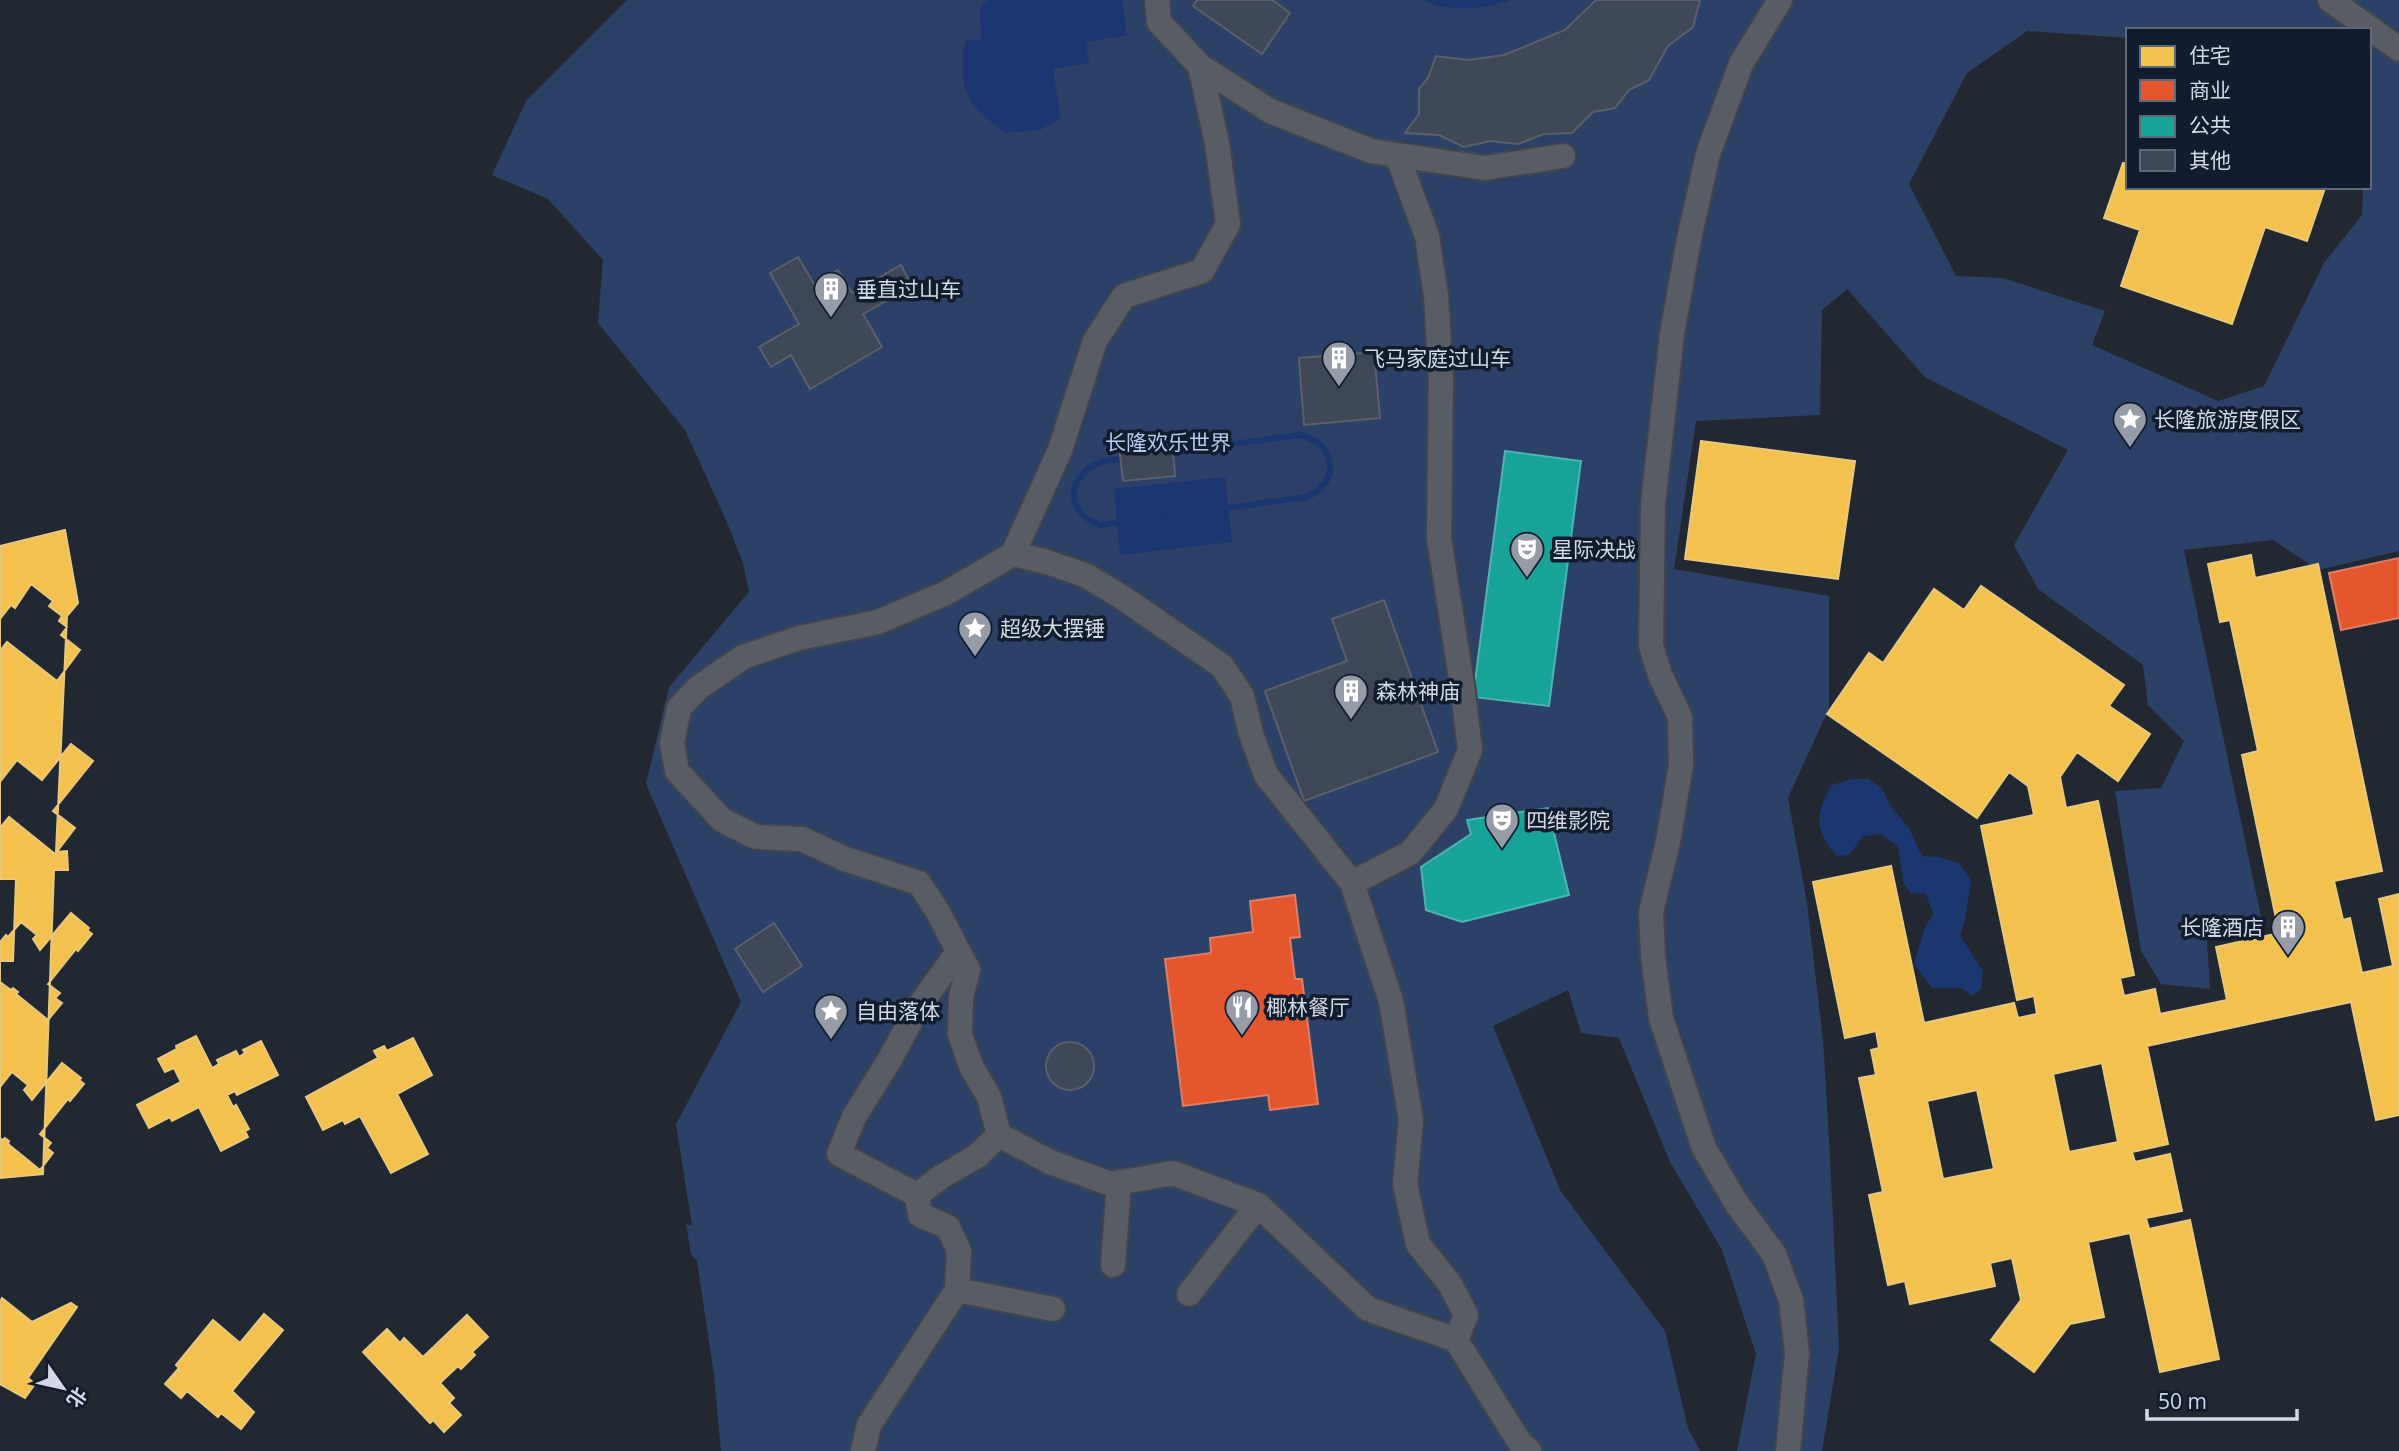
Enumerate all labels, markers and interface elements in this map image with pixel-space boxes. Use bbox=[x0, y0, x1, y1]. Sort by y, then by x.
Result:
legend bbox=[2126, 28, 2371, 189]
text: 住宅 bbox=[2189, 41, 2231, 69]
text: 商业 bbox=[2189, 76, 2231, 104]
text: 公共 bbox=[2189, 111, 2231, 139]
text: 其他 bbox=[2189, 146, 2231, 174]
building icon: 垂直过山车 bbox=[812, 270, 850, 319]
place label: 垂直过山车 bbox=[856, 275, 961, 303]
building icon: 飞马家庭过山车 bbox=[1320, 339, 1358, 388]
place label: 飞马家庭过山车 bbox=[1364, 344, 1511, 372]
place icon: 长隆旅游度假区 bbox=[2111, 400, 2149, 449]
place label: 长隆旅游度假区 bbox=[2154, 405, 2301, 433]
park label: 长隆欢乐世界 bbox=[1105, 428, 1231, 456]
theatre icon: 星际决战 bbox=[1508, 530, 1546, 579]
place label: 星际决战 bbox=[1552, 535, 1636, 563]
place icon: 超级大摆锤 bbox=[956, 609, 994, 658]
place label: 超级大摆锤 bbox=[1000, 614, 1105, 642]
building icon: 森林神庙 bbox=[1332, 672, 1370, 721]
place label: 森林神庙 bbox=[1376, 677, 1460, 705]
theatre icon: 四维影院 bbox=[1483, 801, 1521, 850]
place label: 四维影院 bbox=[1526, 806, 1610, 834]
building icon: 长隆酒店 bbox=[2269, 908, 2307, 957]
place label: 长隆酒店 bbox=[2180, 913, 2264, 941]
restaurant icon: 椰林餐厅 bbox=[1223, 988, 1261, 1037]
place icon: 自由落体 bbox=[812, 992, 850, 1041]
place label: 椰林餐厅 bbox=[1266, 993, 1350, 1021]
place label: 自由落体 bbox=[856, 997, 940, 1025]
north arrow bbox=[28, 1353, 98, 1423]
scale bar bbox=[2147, 1378, 2298, 1422]
text: 北 bbox=[61, 1382, 93, 1413]
text: 50 m bbox=[2158, 1387, 2207, 1415]

